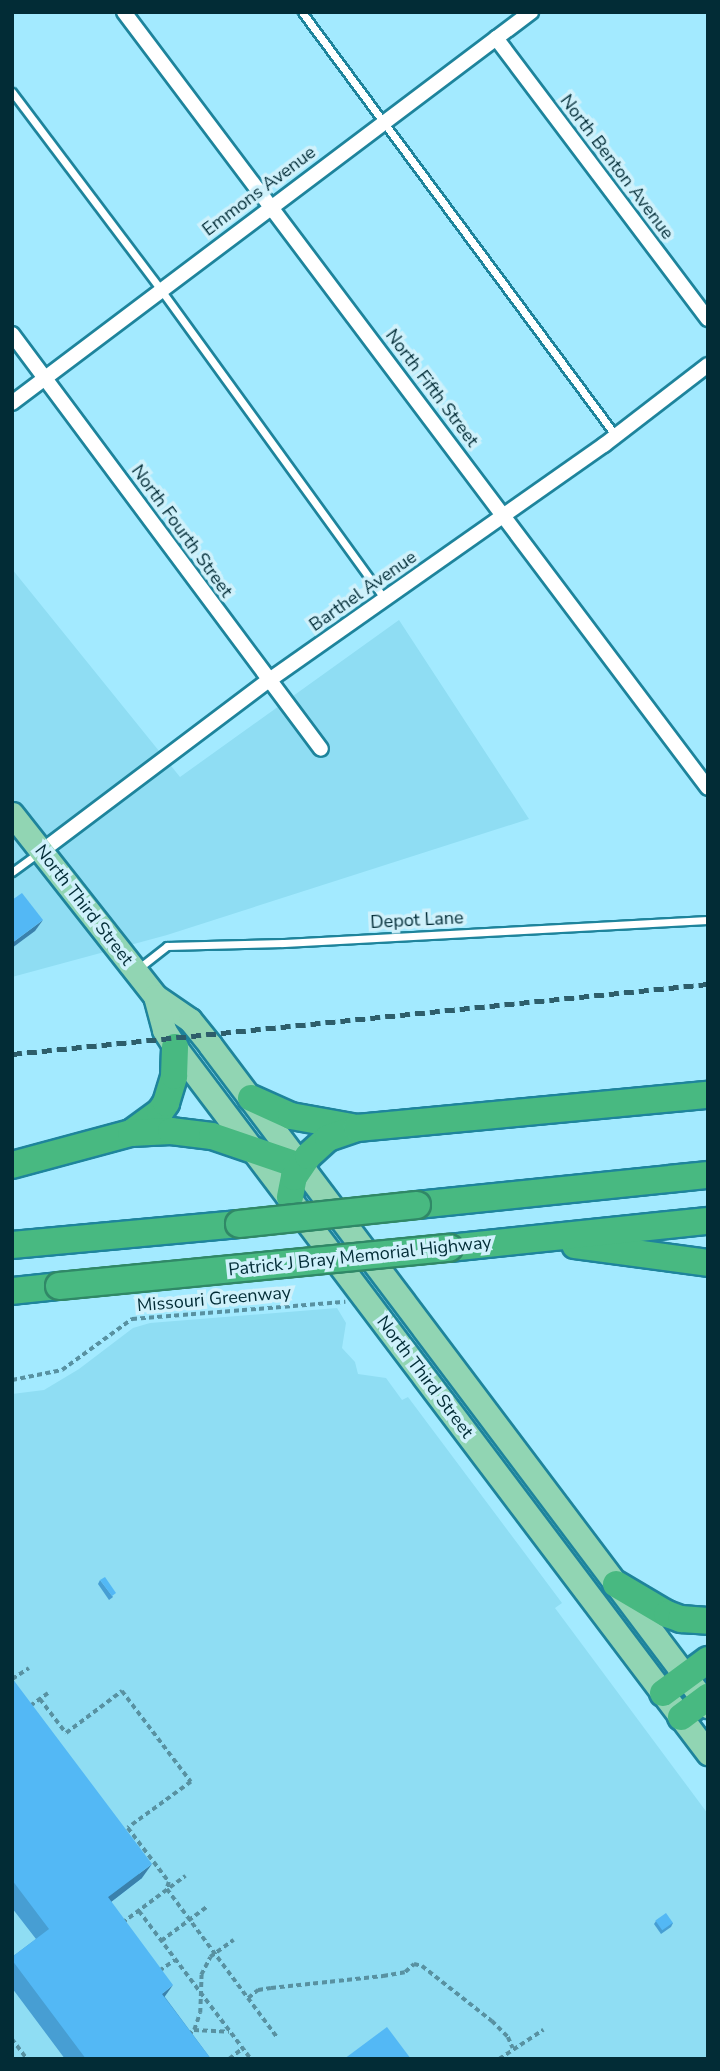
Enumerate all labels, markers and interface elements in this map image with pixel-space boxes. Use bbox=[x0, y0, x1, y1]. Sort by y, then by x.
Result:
street label: North Benton Avenue bbox=[556, 90, 678, 244]
street label: Emmons Avenue bbox=[198, 141, 320, 241]
street label: North Fifth Street bbox=[381, 325, 483, 451]
street label: North Fourth Street bbox=[127, 461, 237, 601]
street label: Barthel Avenue bbox=[305, 546, 421, 636]
street label: North Third Street bbox=[30, 840, 138, 970]
street label: Depot Lane bbox=[370, 907, 464, 933]
street label: Patrick J Bray Memorial Highway bbox=[227, 1231, 493, 1281]
street label: Missouri Greenway bbox=[136, 1282, 292, 1316]
street label: North Third Street bbox=[372, 1312, 478, 1442]

